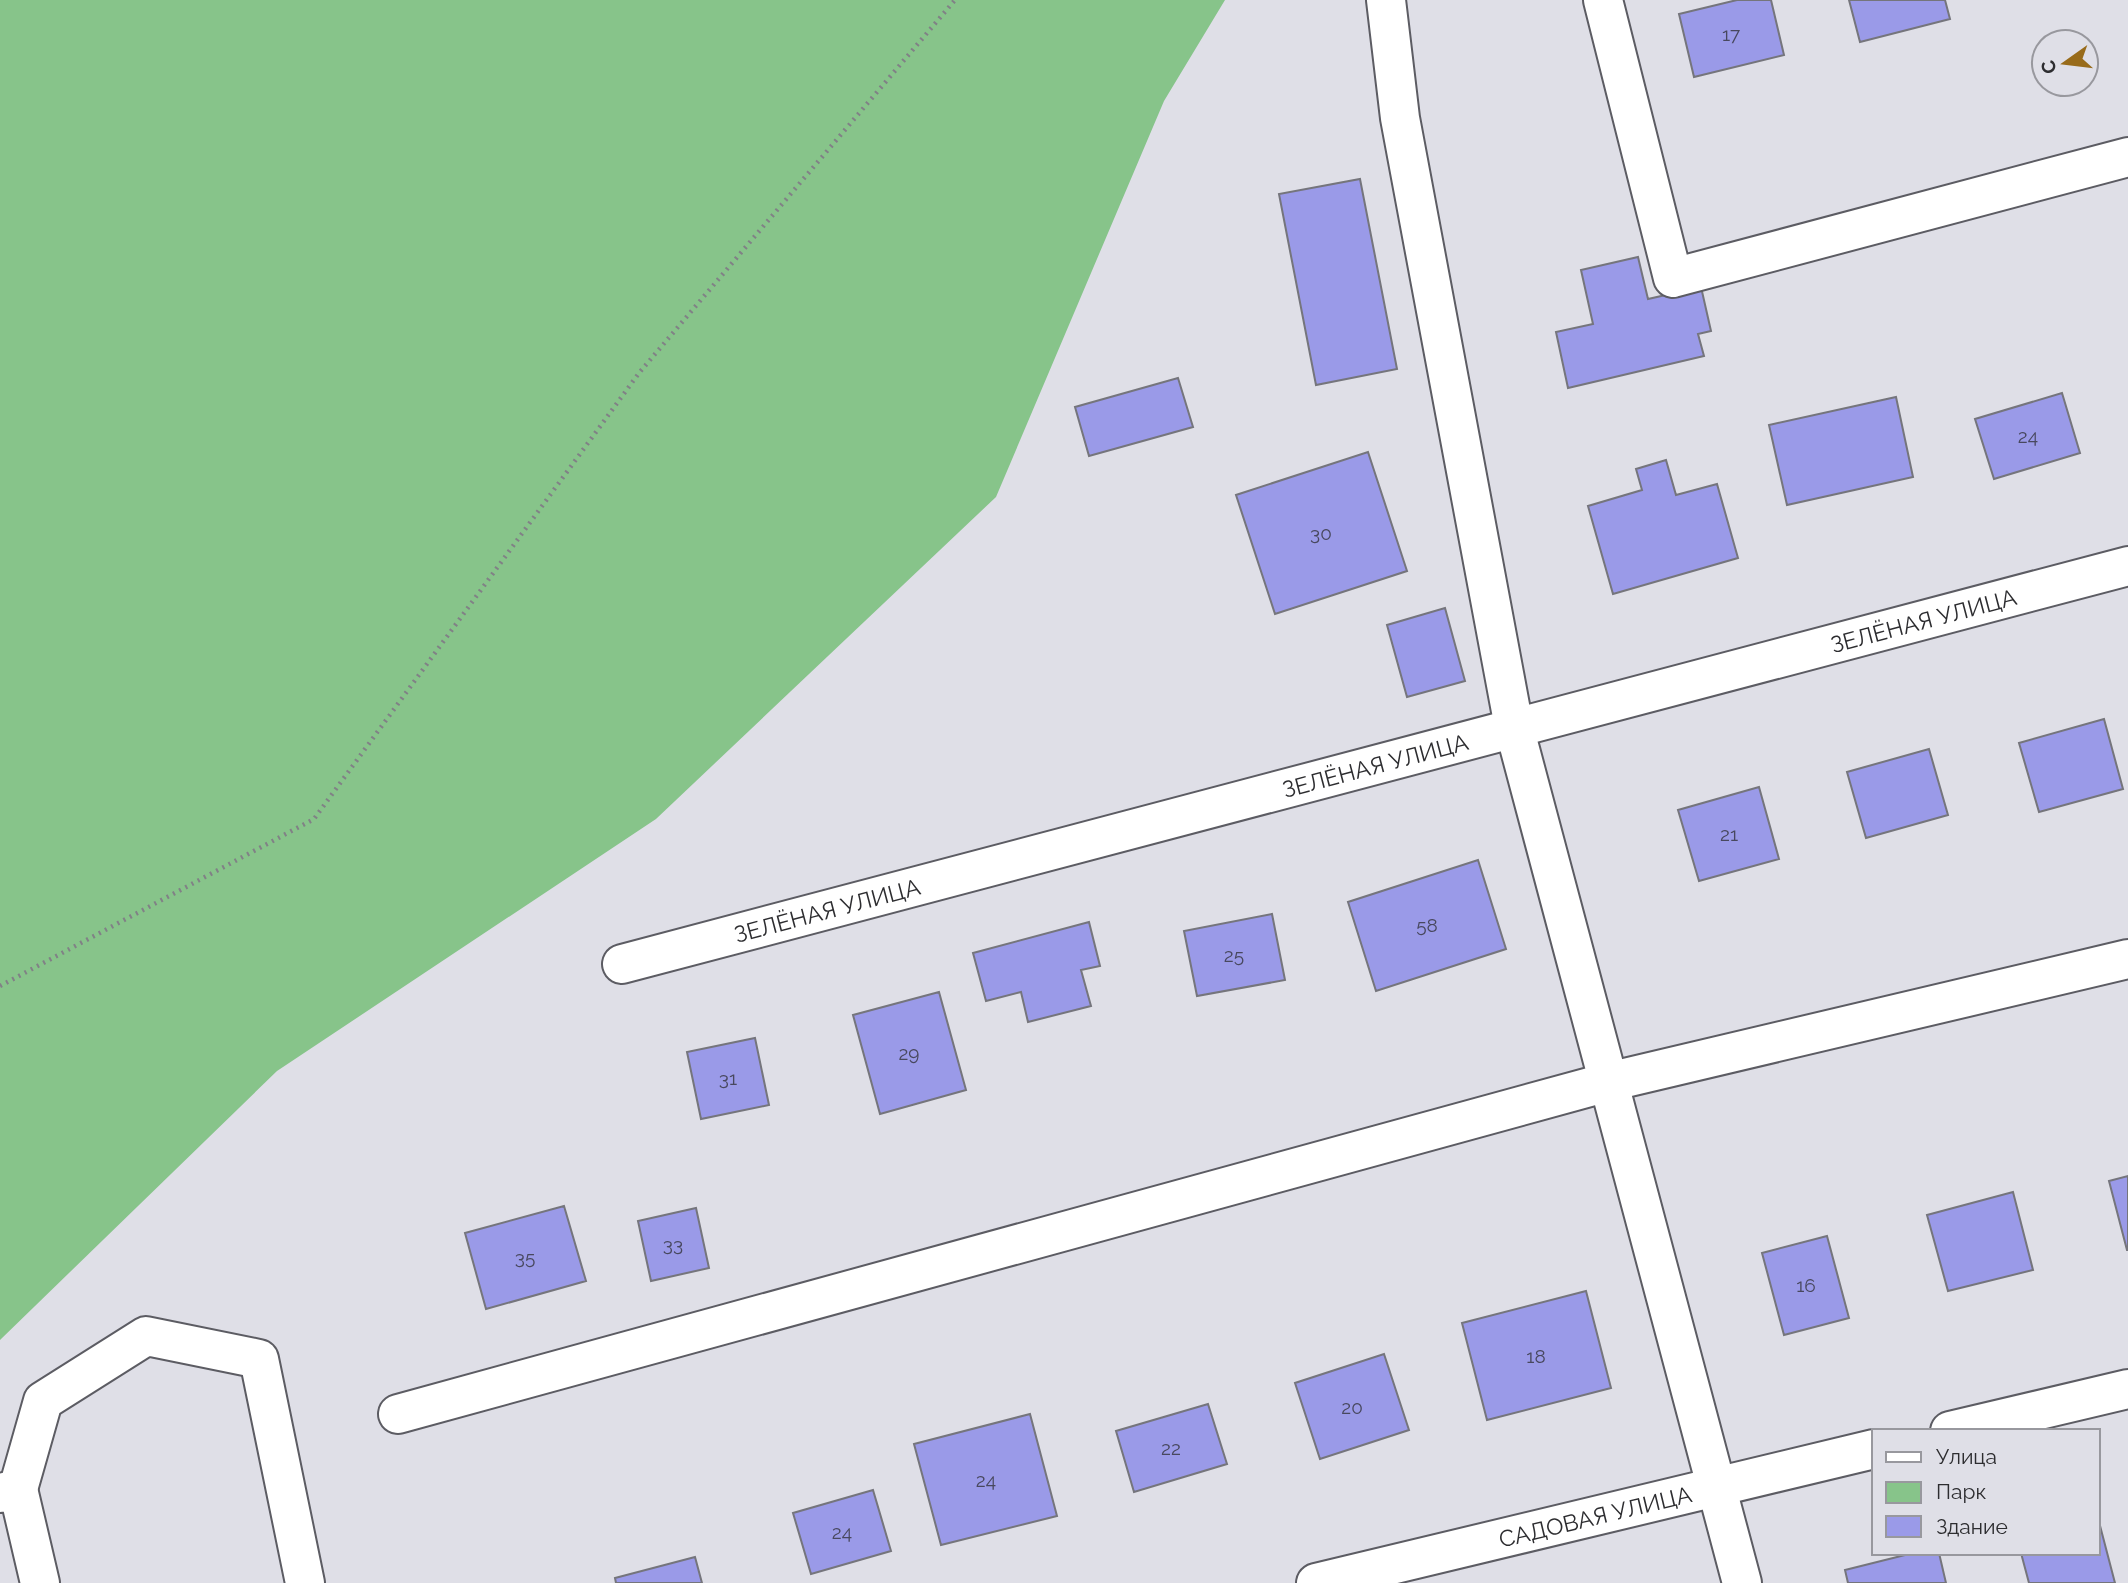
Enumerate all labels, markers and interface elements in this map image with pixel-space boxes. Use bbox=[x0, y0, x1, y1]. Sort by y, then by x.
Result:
house number: 17 bbox=[1722, 23, 1740, 45]
north arrow bbox=[2030, 28, 2100, 98]
text: С bbox=[2036, 58, 2061, 76]
house number: 24 bbox=[2018, 425, 2038, 447]
house number: 30 bbox=[1310, 522, 1332, 544]
street label: ЗЕЛЁНАЯ УЛИЦА bbox=[1827, 583, 2020, 658]
street label: ЗЕЛЁНАЯ УЛИЦА bbox=[1279, 727, 1471, 802]
house number: 21 bbox=[1720, 823, 1738, 845]
street label: ЗЕЛЁНАЯ УЛИЦА bbox=[731, 872, 923, 947]
house number: 58 bbox=[1416, 914, 1438, 936]
house number: 25 bbox=[1224, 944, 1244, 966]
house number: 29 bbox=[898, 1042, 920, 1064]
house number: 31 bbox=[719, 1067, 737, 1089]
house number: 33 bbox=[663, 1233, 683, 1255]
house number: 35 bbox=[515, 1246, 535, 1268]
house number: 16 bbox=[1796, 1274, 1816, 1296]
house number: 18 bbox=[1526, 1345, 1546, 1367]
house number: 20 bbox=[1341, 1396, 1363, 1418]
legend bbox=[1872, 1429, 2100, 1555]
house number: 22 bbox=[1161, 1437, 1181, 1459]
text: Улица bbox=[1936, 1444, 1997, 1469]
house number: 24 bbox=[976, 1469, 996, 1491]
text: Парк bbox=[1936, 1479, 1986, 1504]
street label: САДОВАЯ УЛИЦА bbox=[1496, 1480, 1695, 1552]
text: Здание bbox=[1936, 1514, 2008, 1539]
house number: 24 bbox=[832, 1521, 852, 1543]

